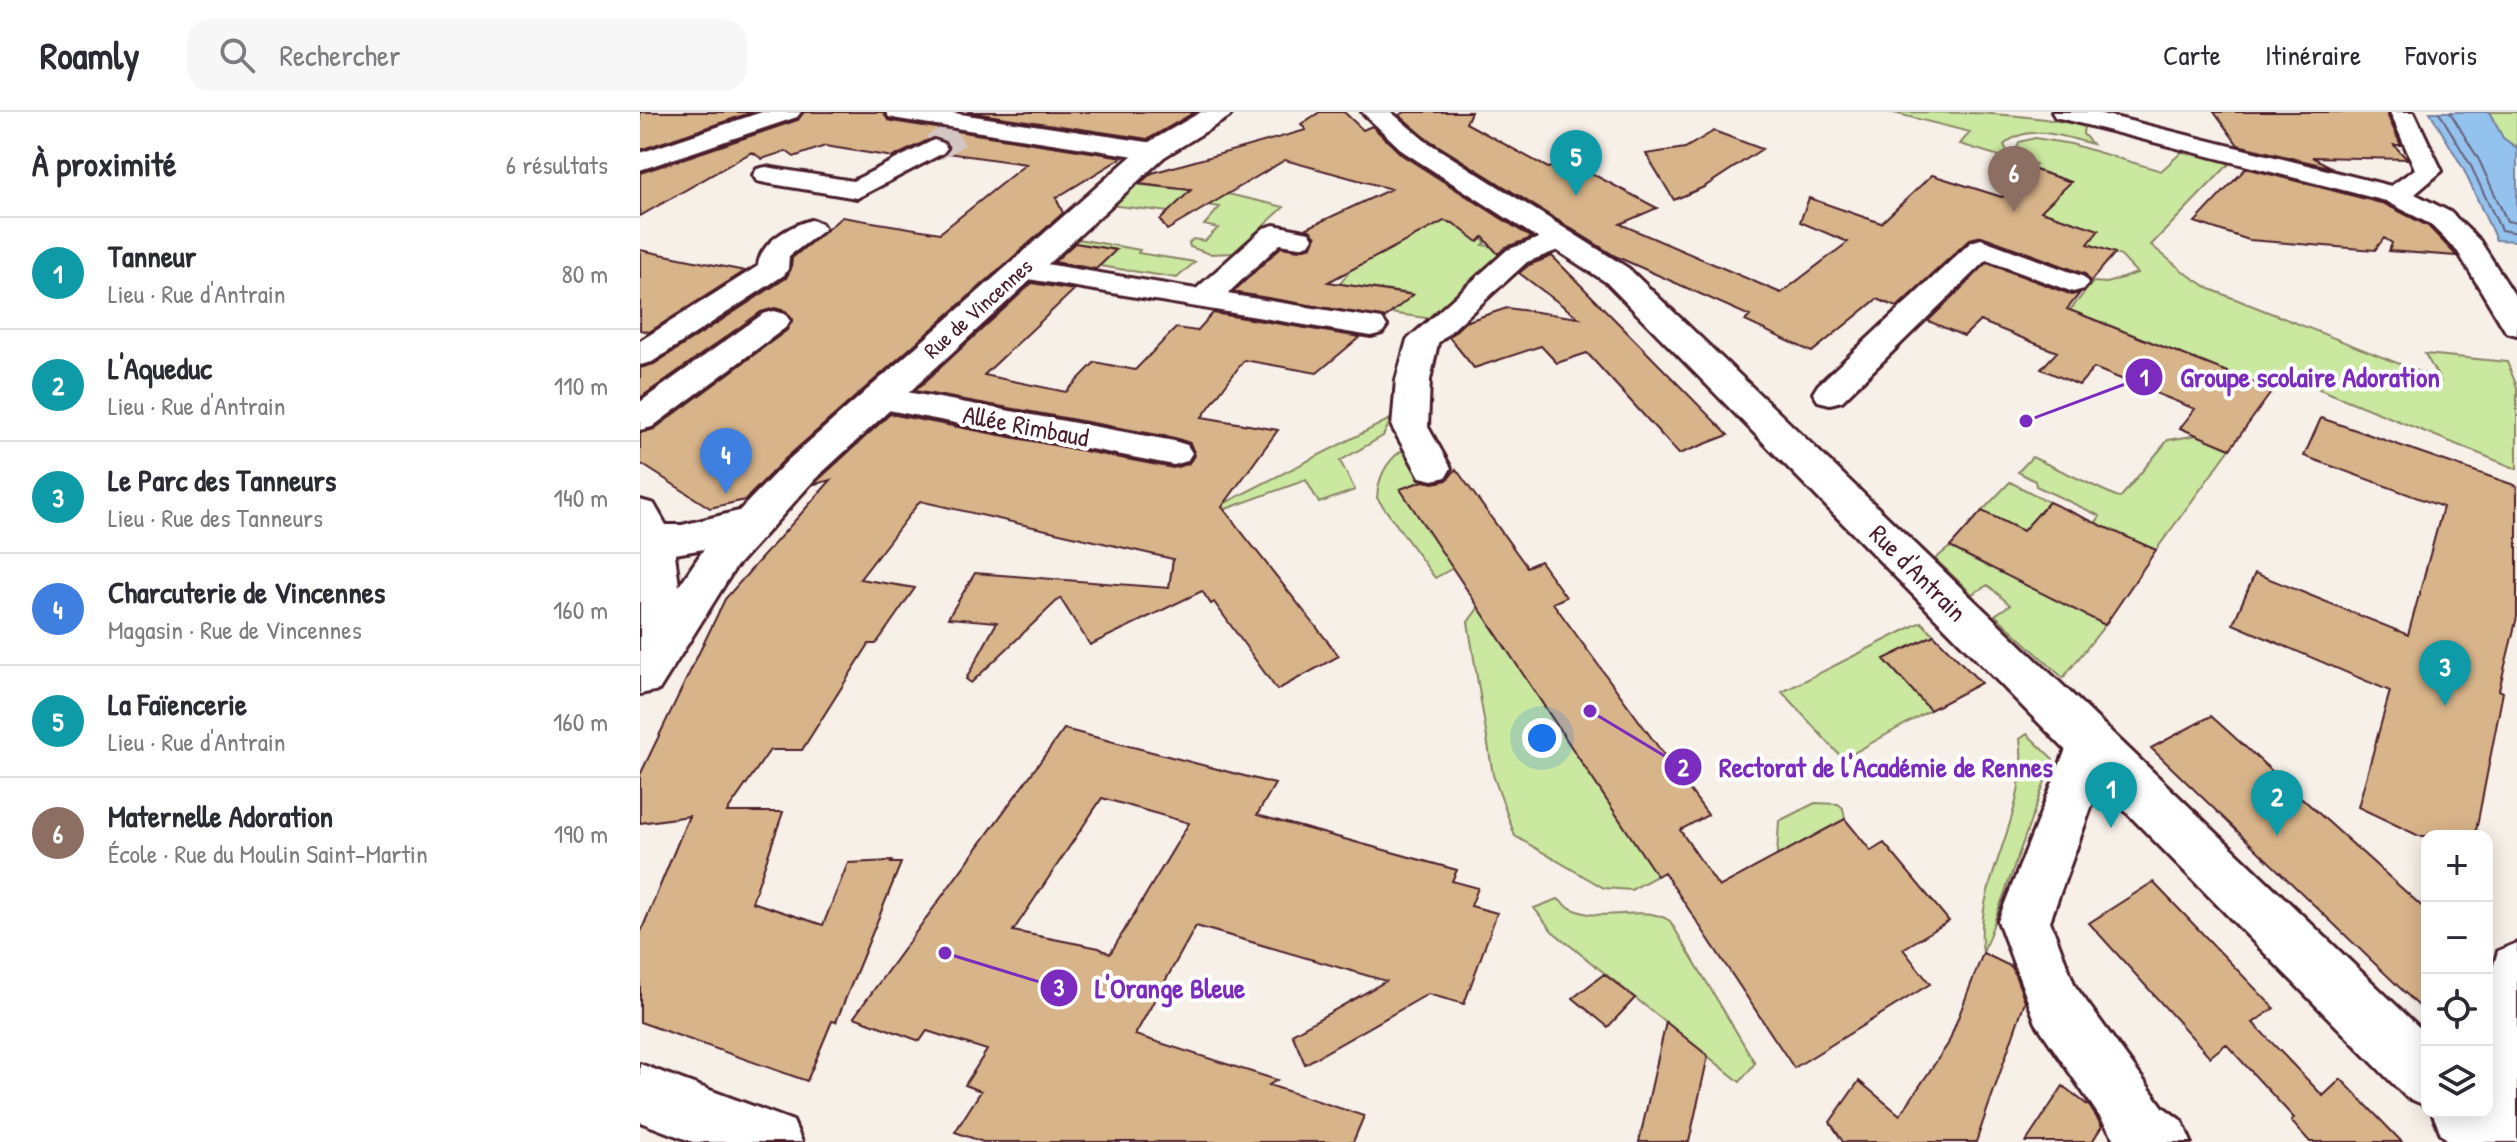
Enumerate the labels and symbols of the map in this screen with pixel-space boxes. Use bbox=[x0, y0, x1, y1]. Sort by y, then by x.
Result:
pin: 5 bbox=[1550, 130, 1602, 196]
pin: 6 bbox=[1988, 146, 2040, 212]
street label: Rue de Vincennes bbox=[917, 251, 1039, 365]
callout: Groupe scolaire Adoration bbox=[2124, 351, 2456, 403]
text: Groupe scolaire Adoration bbox=[2180, 358, 2440, 397]
text: 1 bbox=[2140, 361, 2149, 393]
street label: Allée Rimbaud bbox=[960, 396, 1092, 455]
pin: 4 bbox=[700, 428, 752, 494]
street label: Rue d'Antrain bbox=[1862, 516, 1975, 629]
pin: 3 bbox=[2419, 640, 2471, 706]
your location bbox=[1522, 718, 1562, 758]
callout: Rectorat de l'Académie de Rennes bbox=[1663, 741, 2069, 793]
text: Rectorat de l'Académie de Rennes bbox=[1719, 748, 2053, 786]
text: 2 bbox=[1677, 751, 1689, 783]
pin: 1 bbox=[2085, 762, 2137, 828]
pin: 2 bbox=[2251, 770, 2303, 836]
callout: L'Orange Bleue bbox=[1039, 962, 1261, 1014]
text: L'Orange Bleue bbox=[1095, 969, 1246, 1008]
text: 3 bbox=[1054, 971, 1065, 1003]

